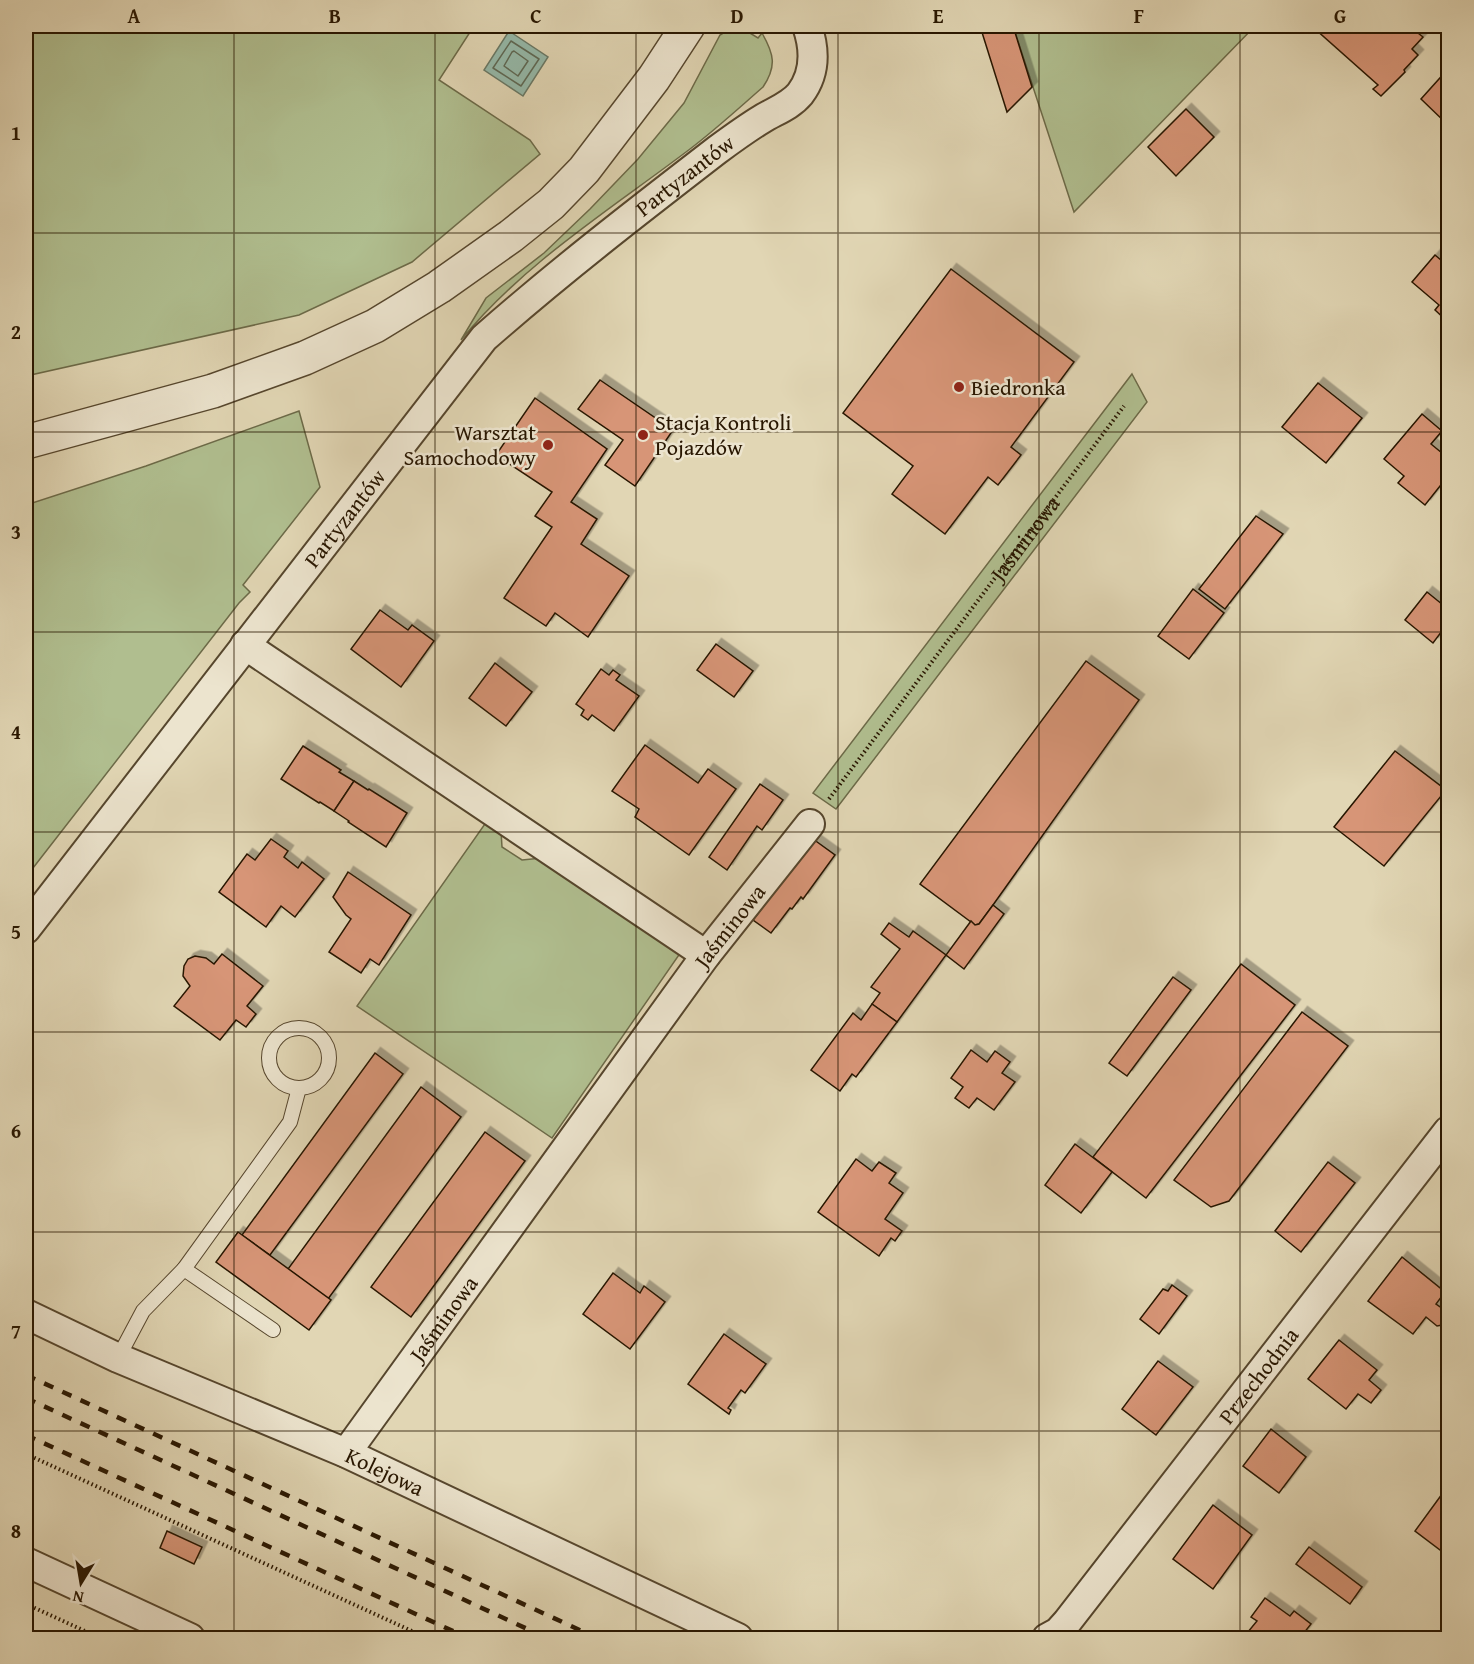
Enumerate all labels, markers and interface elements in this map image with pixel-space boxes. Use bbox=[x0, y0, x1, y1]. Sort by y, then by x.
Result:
text: A bbox=[128, 1, 141, 30]
text: B bbox=[329, 1, 341, 30]
text: C bbox=[530, 1, 542, 30]
text: D bbox=[730, 1, 744, 30]
text: E bbox=[933, 1, 944, 30]
text: F bbox=[1134, 1, 1144, 30]
text: G bbox=[1334, 1, 1346, 30]
text: 1 bbox=[11, 118, 21, 147]
street label: Partyzantów bbox=[628, 127, 741, 224]
text: 2 bbox=[11, 317, 21, 346]
place label: Biedronka bbox=[971, 371, 1066, 403]
marker: Biedronka bbox=[952, 380, 966, 394]
place label: Stacja Kontroli Pojazdów bbox=[655, 406, 792, 463]
place label: Warsztat Samochodowy bbox=[403, 416, 536, 473]
marker: Stacja Kontroli Pojazdów bbox=[636, 428, 650, 442]
marker: Warsztat Samochodowy bbox=[541, 438, 555, 452]
street label: Partyzantów bbox=[296, 462, 393, 574]
street label: Jaśminowa bbox=[980, 489, 1068, 590]
text: 3 bbox=[11, 517, 21, 546]
text: 4 bbox=[11, 717, 21, 746]
street label: Jaśminowa bbox=[684, 876, 773, 977]
text: 5 bbox=[11, 917, 21, 946]
text: 6 bbox=[11, 1116, 21, 1145]
street label: Jaśminowa bbox=[399, 1268, 486, 1370]
text: 7 bbox=[11, 1316, 21, 1345]
street label: Przechodnia bbox=[1211, 1320, 1306, 1431]
street label: Kolejowa bbox=[340, 1439, 430, 1504]
text: 8 bbox=[11, 1516, 21, 1545]
north arrow bbox=[51, 1553, 111, 1613]
text: N bbox=[70, 1585, 86, 1611]

